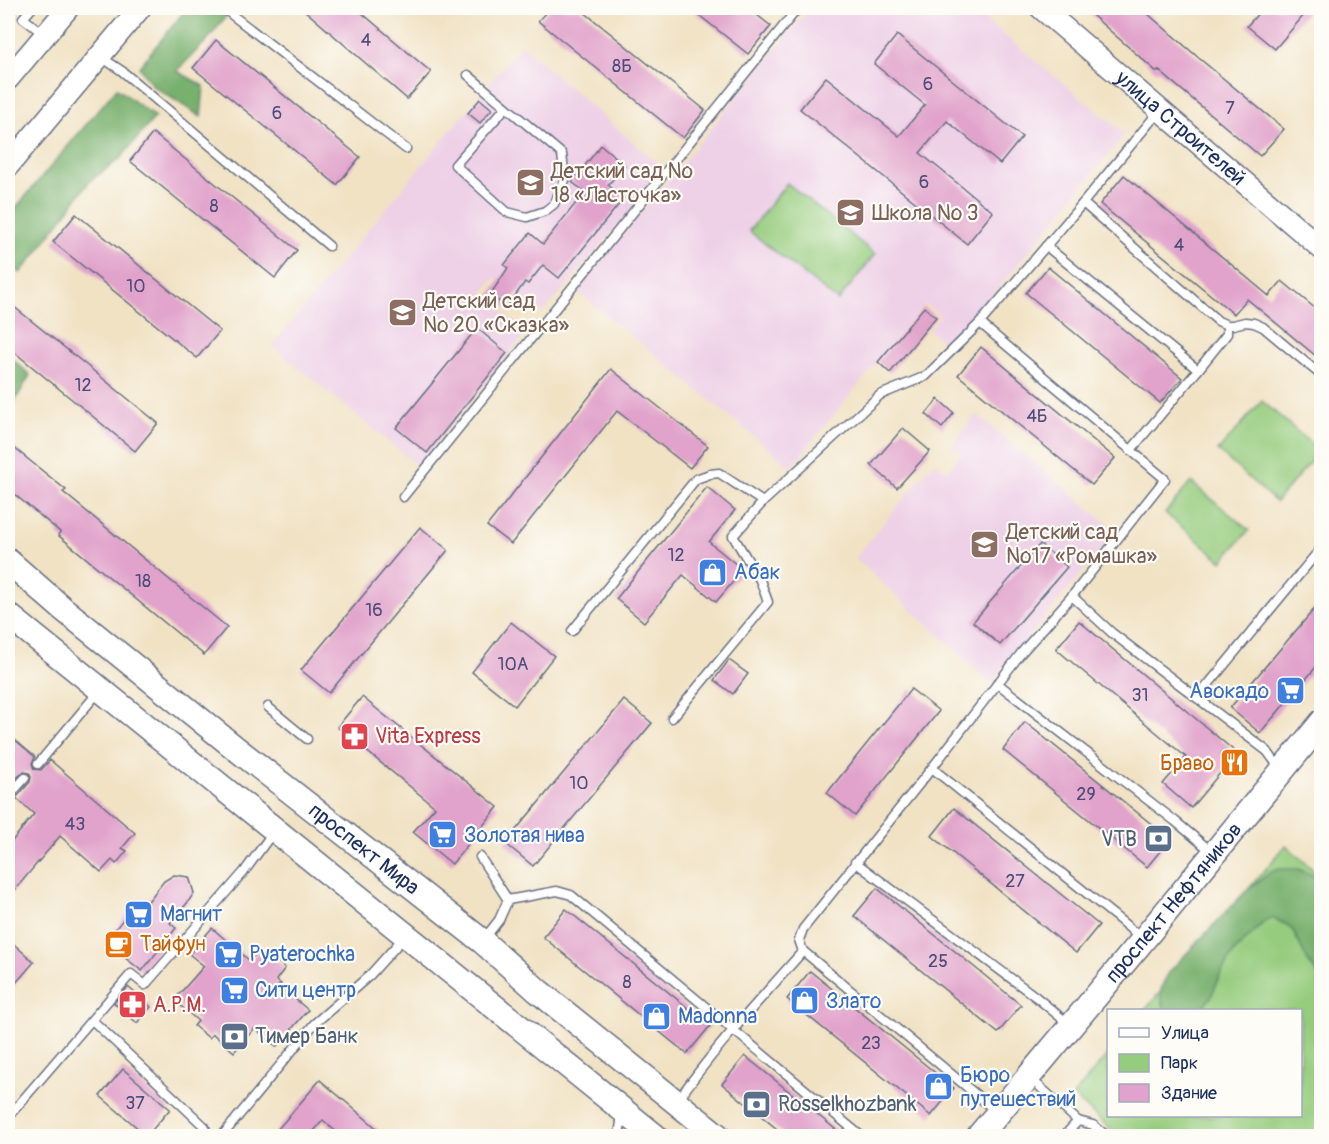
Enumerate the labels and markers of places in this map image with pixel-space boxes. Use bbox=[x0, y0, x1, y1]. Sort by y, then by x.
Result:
place label: Детский сад № 18 «Ласточка» bbox=[550, 158, 693, 209]
school or university icon: Детский сад № 18 «Ласточка» bbox=[514, 167, 546, 199]
school or university icon: Школа № 3 bbox=[835, 197, 867, 229]
place label: Школа № 3 bbox=[872, 200, 978, 227]
place label: Детский сад № 20 «Сказка» bbox=[422, 288, 569, 339]
school or university icon: Детский сад № 20 «Сказка» bbox=[386, 297, 418, 329]
place label: Детский сад №17 «Ромашка» bbox=[1005, 519, 1158, 570]
school or university icon: Детский сад №17 «Ромашка» bbox=[969, 528, 1001, 560]
shop icon: Абак bbox=[697, 556, 729, 588]
place label: Абак bbox=[734, 559, 780, 586]
supermarket icon: Авокадо bbox=[1274, 675, 1306, 707]
place label: Авокадо bbox=[1189, 678, 1269, 705]
pharmacy icon: Vita Express bbox=[338, 720, 370, 752]
place label: Vita Express bbox=[375, 723, 481, 750]
restaurant icon: Браво bbox=[1219, 747, 1251, 779]
place label: Браво bbox=[1160, 750, 1214, 777]
supermarket icon: Золотая нива bbox=[427, 819, 459, 851]
place label: Золотая нива bbox=[464, 822, 585, 849]
bank icon: VTB bbox=[1142, 823, 1174, 855]
place label: VTB bbox=[1101, 826, 1137, 853]
supermarket icon: Магнит bbox=[123, 898, 155, 930]
place label: Магнит bbox=[160, 901, 223, 928]
cafe icon: Тайфун bbox=[103, 928, 135, 960]
place label: Тайфун bbox=[140, 931, 206, 958]
supermarket icon: Pyaterochka bbox=[212, 938, 244, 970]
place label: Pyaterochka bbox=[249, 941, 355, 968]
supermarket icon: Сити центр bbox=[218, 974, 250, 1006]
place label: Сити центр bbox=[255, 977, 356, 1004]
shop icon: Злато bbox=[789, 985, 821, 1017]
place label: Злато bbox=[826, 988, 881, 1015]
pharmacy icon: А.Р.М. bbox=[116, 989, 148, 1021]
place label: А.Р.М. bbox=[153, 992, 206, 1019]
shop icon: Madonna bbox=[641, 1000, 673, 1032]
place label: Madonna bbox=[678, 1003, 757, 1030]
bank icon: Тимер Банк bbox=[218, 1020, 250, 1052]
place label: Тимер Банк bbox=[255, 1023, 359, 1050]
place label: Бюро путешествий bbox=[960, 1062, 1076, 1113]
shop icon: Бюро путешествий bbox=[923, 1071, 955, 1103]
bank icon: Rosselkhozbank bbox=[741, 1088, 773, 1120]
place label: Rosselkhozbank bbox=[778, 1091, 917, 1118]

